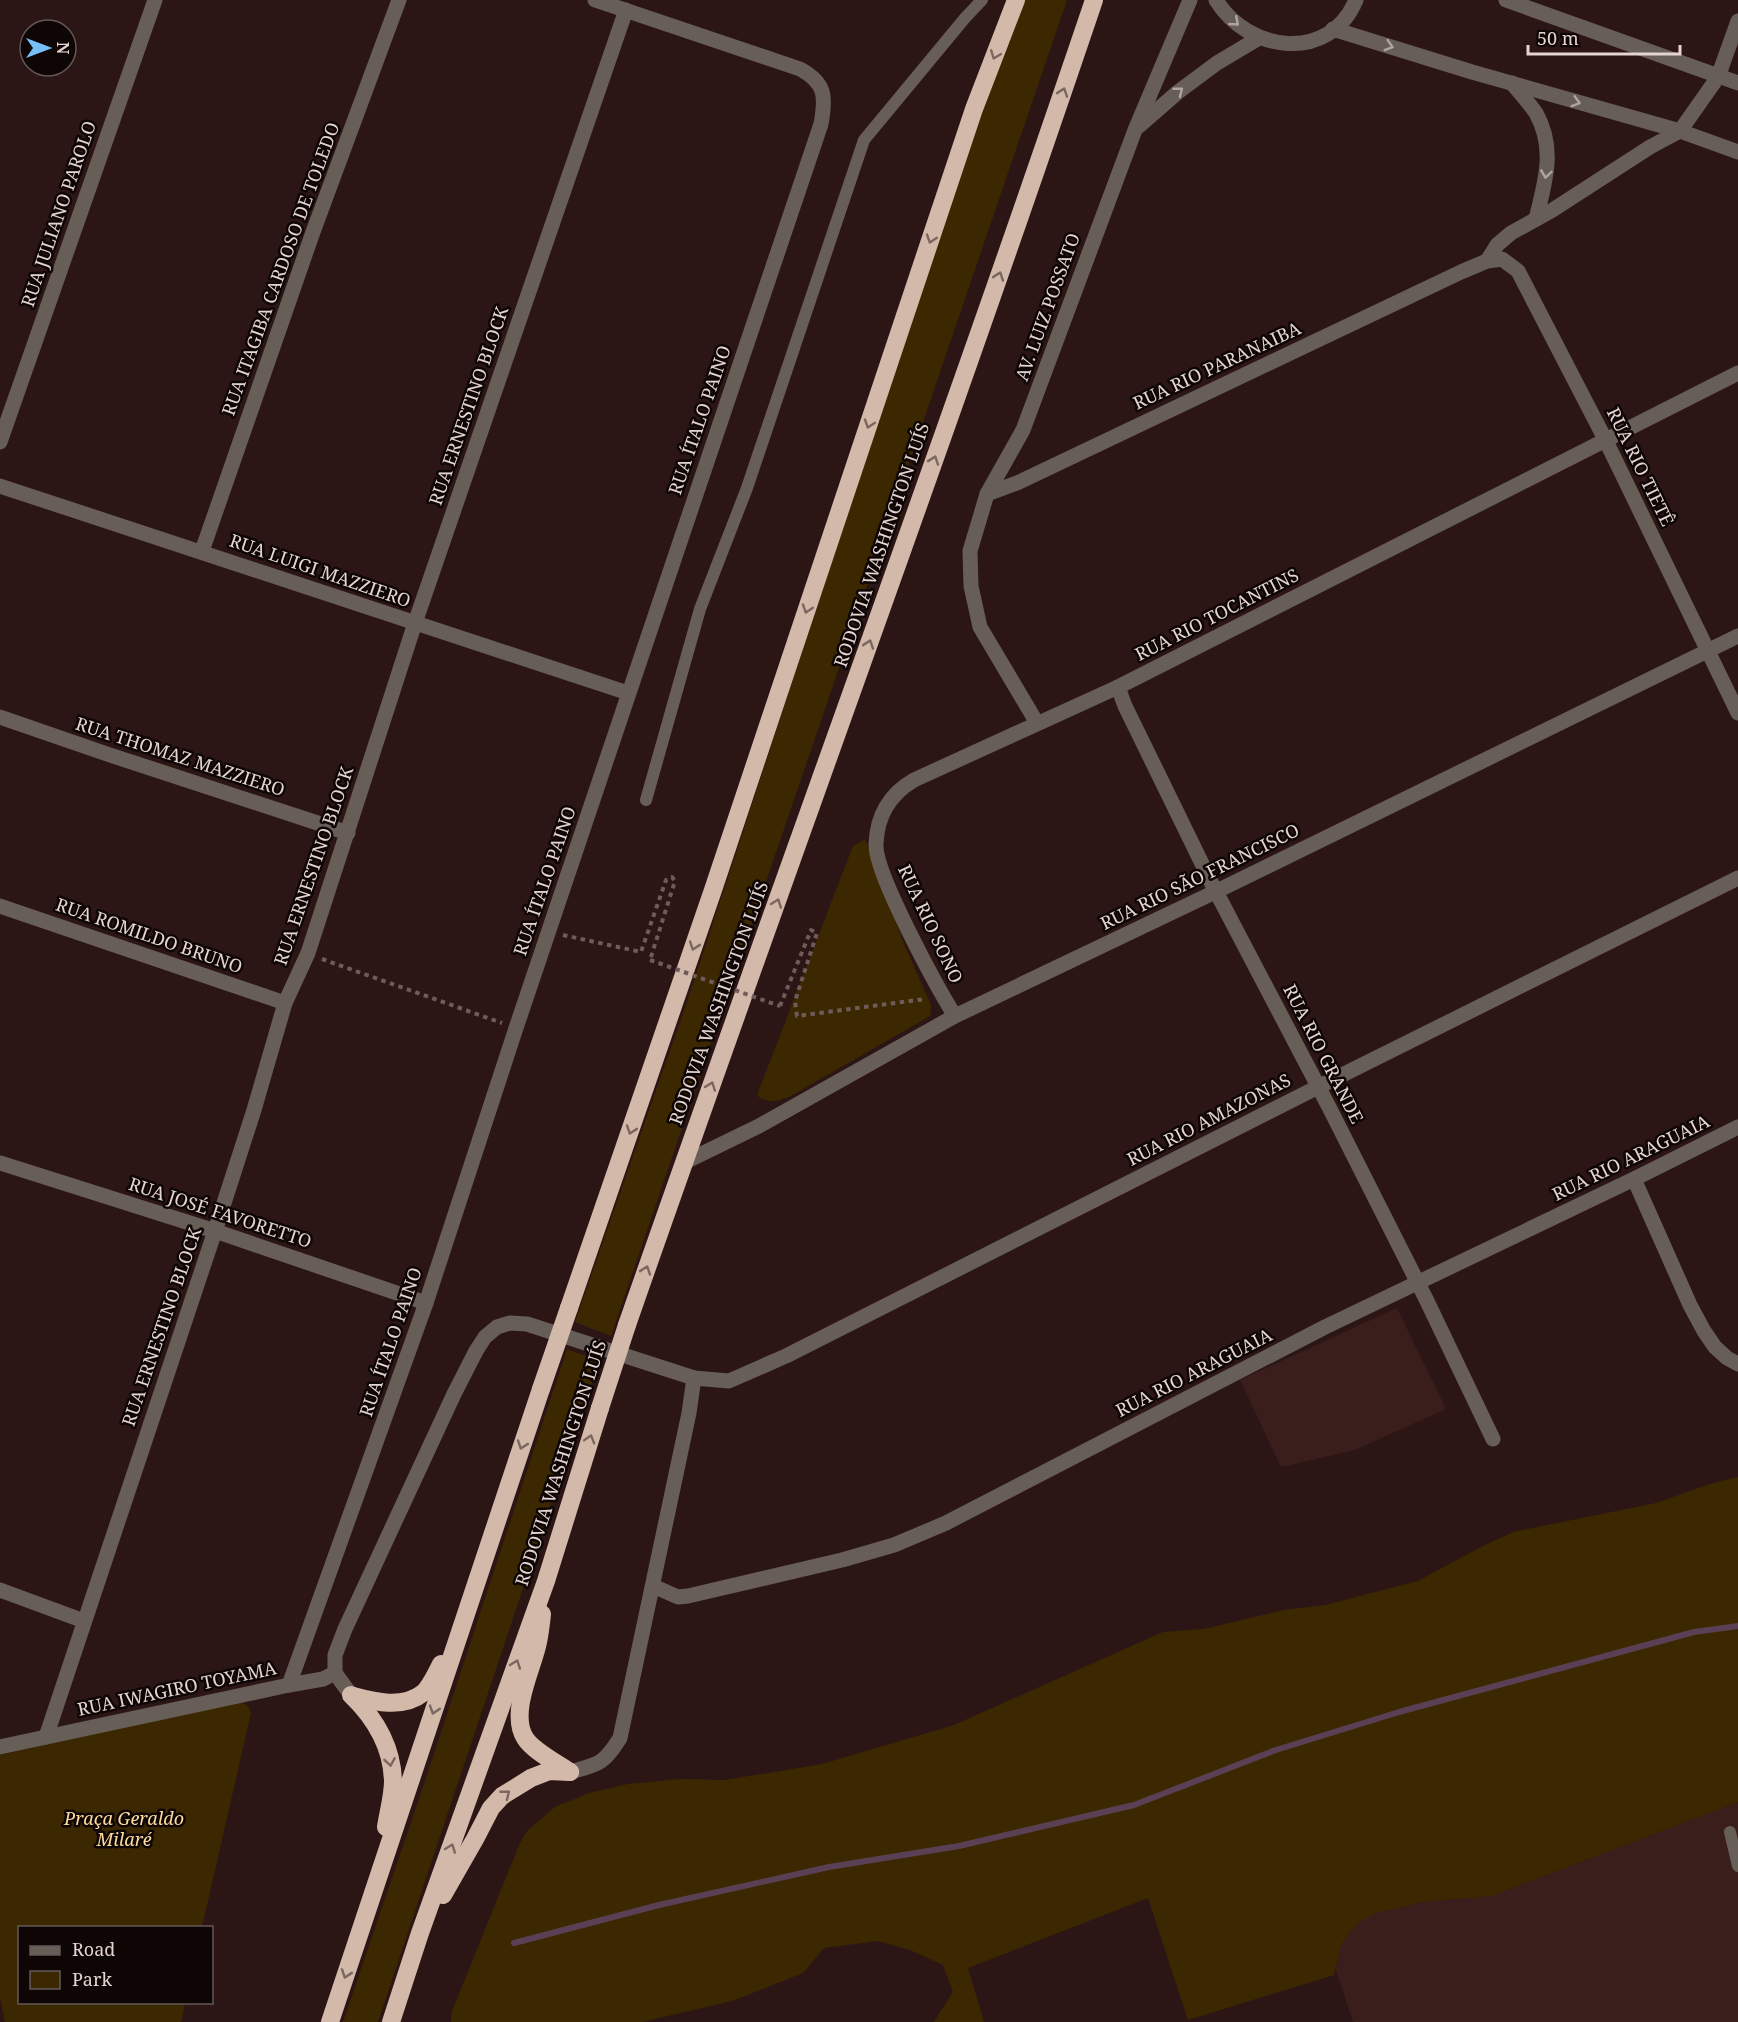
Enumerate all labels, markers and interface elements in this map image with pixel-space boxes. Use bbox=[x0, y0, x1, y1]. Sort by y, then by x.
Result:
one-way arrow bbox=[1228, 15, 1239, 26]
north arrow bbox=[18, 18, 78, 78]
scale bar bbox=[1528, 18, 1680, 56]
text: 50 m bbox=[1537, 26, 1579, 50]
one-way arrow bbox=[1383, 39, 1394, 52]
text: N bbox=[52, 42, 74, 55]
one-way arrow bbox=[990, 48, 1002, 59]
one-way arrow bbox=[1055, 87, 1068, 98]
one-way arrow bbox=[1172, 88, 1183, 99]
one-way arrow bbox=[1571, 94, 1581, 107]
street label: RUA JULIANO PAROLO bbox=[15, 117, 101, 310]
street label: RUA ITAGIBA CARDOSO DE TOLEDO bbox=[216, 119, 344, 419]
one-way arrow bbox=[1540, 169, 1552, 178]
street label: AV. LUIZ POSSATO bbox=[1009, 229, 1085, 384]
one-way arrow bbox=[925, 233, 938, 244]
one-way arrow bbox=[991, 271, 1004, 282]
street label: RUA ERNESTINO BLOCK bbox=[423, 303, 513, 508]
street label: RUA RIO PARANAIBA bbox=[1129, 316, 1305, 414]
street label: RUA ÍTALO PAINO bbox=[662, 342, 736, 498]
street label: RUA RIO TIETÊ bbox=[1602, 403, 1680, 530]
one-way arrow bbox=[864, 418, 876, 429]
street label: RODOVIA WASHINGTON LUÍS bbox=[828, 419, 934, 670]
one-way arrow bbox=[926, 455, 939, 466]
street label: RUA LUIGI MAZZIERO bbox=[227, 528, 414, 612]
street label: RUA RIO TOCANTINS bbox=[1131, 562, 1302, 666]
one-way arrow bbox=[802, 603, 815, 614]
one-way arrow bbox=[862, 639, 875, 650]
street label: RUA THOMAZ MAZZIERO bbox=[73, 711, 288, 801]
street label: RUA ERNESTINO BLOCK bbox=[268, 763, 358, 968]
street label: RUA ÍTALO PAINO bbox=[507, 803, 581, 959]
street label: RUA RIO SÃO FRANCISCO bbox=[1096, 817, 1303, 935]
street label: RUA RIO SONO bbox=[893, 860, 969, 987]
street label: RODOVIA WASHINGTON LUÍS bbox=[663, 878, 773, 1128]
street label: RUA ROMILDO BRUNO bbox=[53, 892, 246, 978]
one-way arrow bbox=[769, 898, 782, 909]
one-way arrow bbox=[689, 940, 702, 950]
street label: RUA RIO GRANDE bbox=[1278, 980, 1369, 1127]
street label: RUA RIO AMAZONAS bbox=[1123, 1067, 1294, 1171]
one-way arrow bbox=[703, 1081, 716, 1092]
street label: RUA RIO ARAGUAIA bbox=[1548, 1108, 1713, 1206]
one-way arrow bbox=[626, 1124, 638, 1135]
street label: RUA JOSÉ FAVORETTO bbox=[126, 1171, 315, 1253]
street label: RUA ERNESTINO BLOCK bbox=[116, 1224, 206, 1429]
street label: RUA ÍTALO PAINO bbox=[353, 1264, 427, 1420]
one-way arrow bbox=[638, 1265, 651, 1276]
street label: RUA RIO ARAGUAIA bbox=[1111, 1322, 1276, 1422]
street label: RODOVIA WASHINGTON LUÍS bbox=[509, 1337, 611, 1589]
one-way arrow bbox=[583, 1434, 595, 1445]
one-way arrow bbox=[517, 1439, 530, 1450]
street label: RUA IWAGIRO TOYAMA bbox=[75, 1655, 279, 1721]
one-way arrow bbox=[509, 1659, 522, 1670]
one-way arrow bbox=[429, 1704, 441, 1715]
one-way arrow bbox=[383, 1758, 395, 1767]
one-way arrow bbox=[499, 1791, 510, 1802]
park label: Praça Geraldo Milaré bbox=[63, 1806, 184, 1851]
one-way arrow bbox=[443, 1843, 456, 1853]
legend bbox=[18, 1926, 213, 2004]
text: Road bbox=[72, 1937, 115, 1961]
text: Park bbox=[72, 1967, 112, 1991]
one-way arrow bbox=[341, 1968, 354, 1979]

